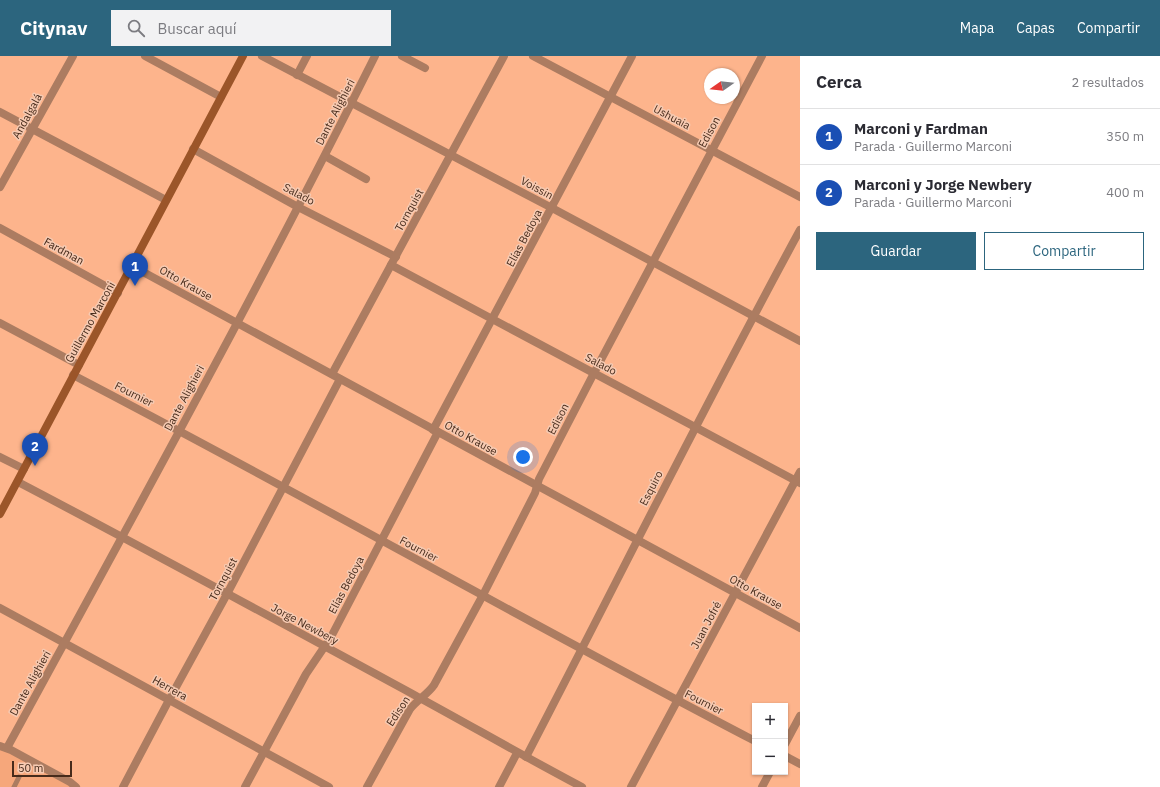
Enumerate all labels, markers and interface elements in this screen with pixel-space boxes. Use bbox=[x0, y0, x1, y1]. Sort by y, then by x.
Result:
search box bbox=[111, 10, 391, 46]
text: Citynav bbox=[20, 16, 87, 40]
icon: search bbox=[125, 17, 147, 39]
text: Buscar aquí bbox=[157, 19, 237, 38]
text: Mapa bbox=[960, 19, 994, 37]
text: Capas bbox=[1016, 19, 1055, 37]
text: Compartir bbox=[1077, 19, 1140, 37]
north arrow bbox=[704, 68, 740, 104]
text: Cerca bbox=[816, 71, 862, 93]
text: 2 resultados bbox=[1071, 74, 1144, 91]
street label: Dante Alighieri bbox=[312, 77, 358, 147]
street label: Andalgalá bbox=[9, 91, 45, 141]
street label: Ushuaia bbox=[651, 101, 693, 133]
street label: Edison bbox=[695, 114, 723, 150]
text: Marconi y Fardman bbox=[854, 119, 988, 138]
text: 1 bbox=[825, 128, 833, 145]
text: 350 m bbox=[1106, 128, 1144, 145]
text: Parada · Guillermo Marconi bbox=[854, 138, 1012, 155]
street label: Voissin bbox=[518, 174, 556, 202]
text: Marconi y Jorge Newbery bbox=[854, 175, 1032, 194]
street label: Salado bbox=[281, 180, 317, 208]
text: 2 bbox=[825, 184, 833, 201]
text: 400 m bbox=[1106, 184, 1144, 201]
street label: Tornquist bbox=[392, 186, 426, 234]
text: Parada · Guillermo Marconi bbox=[854, 194, 1012, 211]
street label: Elías Bedoya bbox=[503, 207, 545, 269]
button: Guardar bbox=[816, 232, 976, 270]
button: Compartir bbox=[984, 232, 1144, 270]
street label: Fardman bbox=[42, 234, 86, 268]
pin: 1 bbox=[122, 253, 148, 286]
street label: Otto Krause bbox=[157, 263, 215, 303]
street label: Guillermo Marconi bbox=[62, 279, 118, 365]
street label: Salado bbox=[583, 350, 619, 378]
street label: Dante Alighieri bbox=[161, 363, 207, 433]
street label: Fournier bbox=[112, 378, 156, 410]
street label: Edison bbox=[544, 401, 572, 437]
street label: Otto Krause bbox=[442, 418, 500, 458]
pin: 2 bbox=[22, 433, 48, 466]
your location bbox=[513, 447, 533, 467]
street label: Esquiro bbox=[636, 468, 666, 508]
street label: Fournier bbox=[397, 533, 441, 565]
street label: Elías Bedoya bbox=[325, 554, 367, 616]
street label: Tornquist bbox=[206, 555, 240, 603]
street label: Otto Krause bbox=[727, 572, 785, 612]
street label: Juan Jofré bbox=[688, 599, 724, 651]
street label: Jorge Newbery bbox=[269, 600, 341, 648]
street label: Dante Alighieri bbox=[6, 648, 54, 718]
street label: Herrera bbox=[150, 673, 190, 703]
street label: Fournier bbox=[682, 686, 726, 718]
street label: Edison bbox=[383, 693, 413, 729]
map controls bbox=[752, 703, 788, 775]
button: + bbox=[752, 703, 788, 739]
button: − bbox=[752, 739, 788, 775]
scale bar bbox=[12, 759, 72, 778]
text: 50 m bbox=[18, 761, 43, 775]

